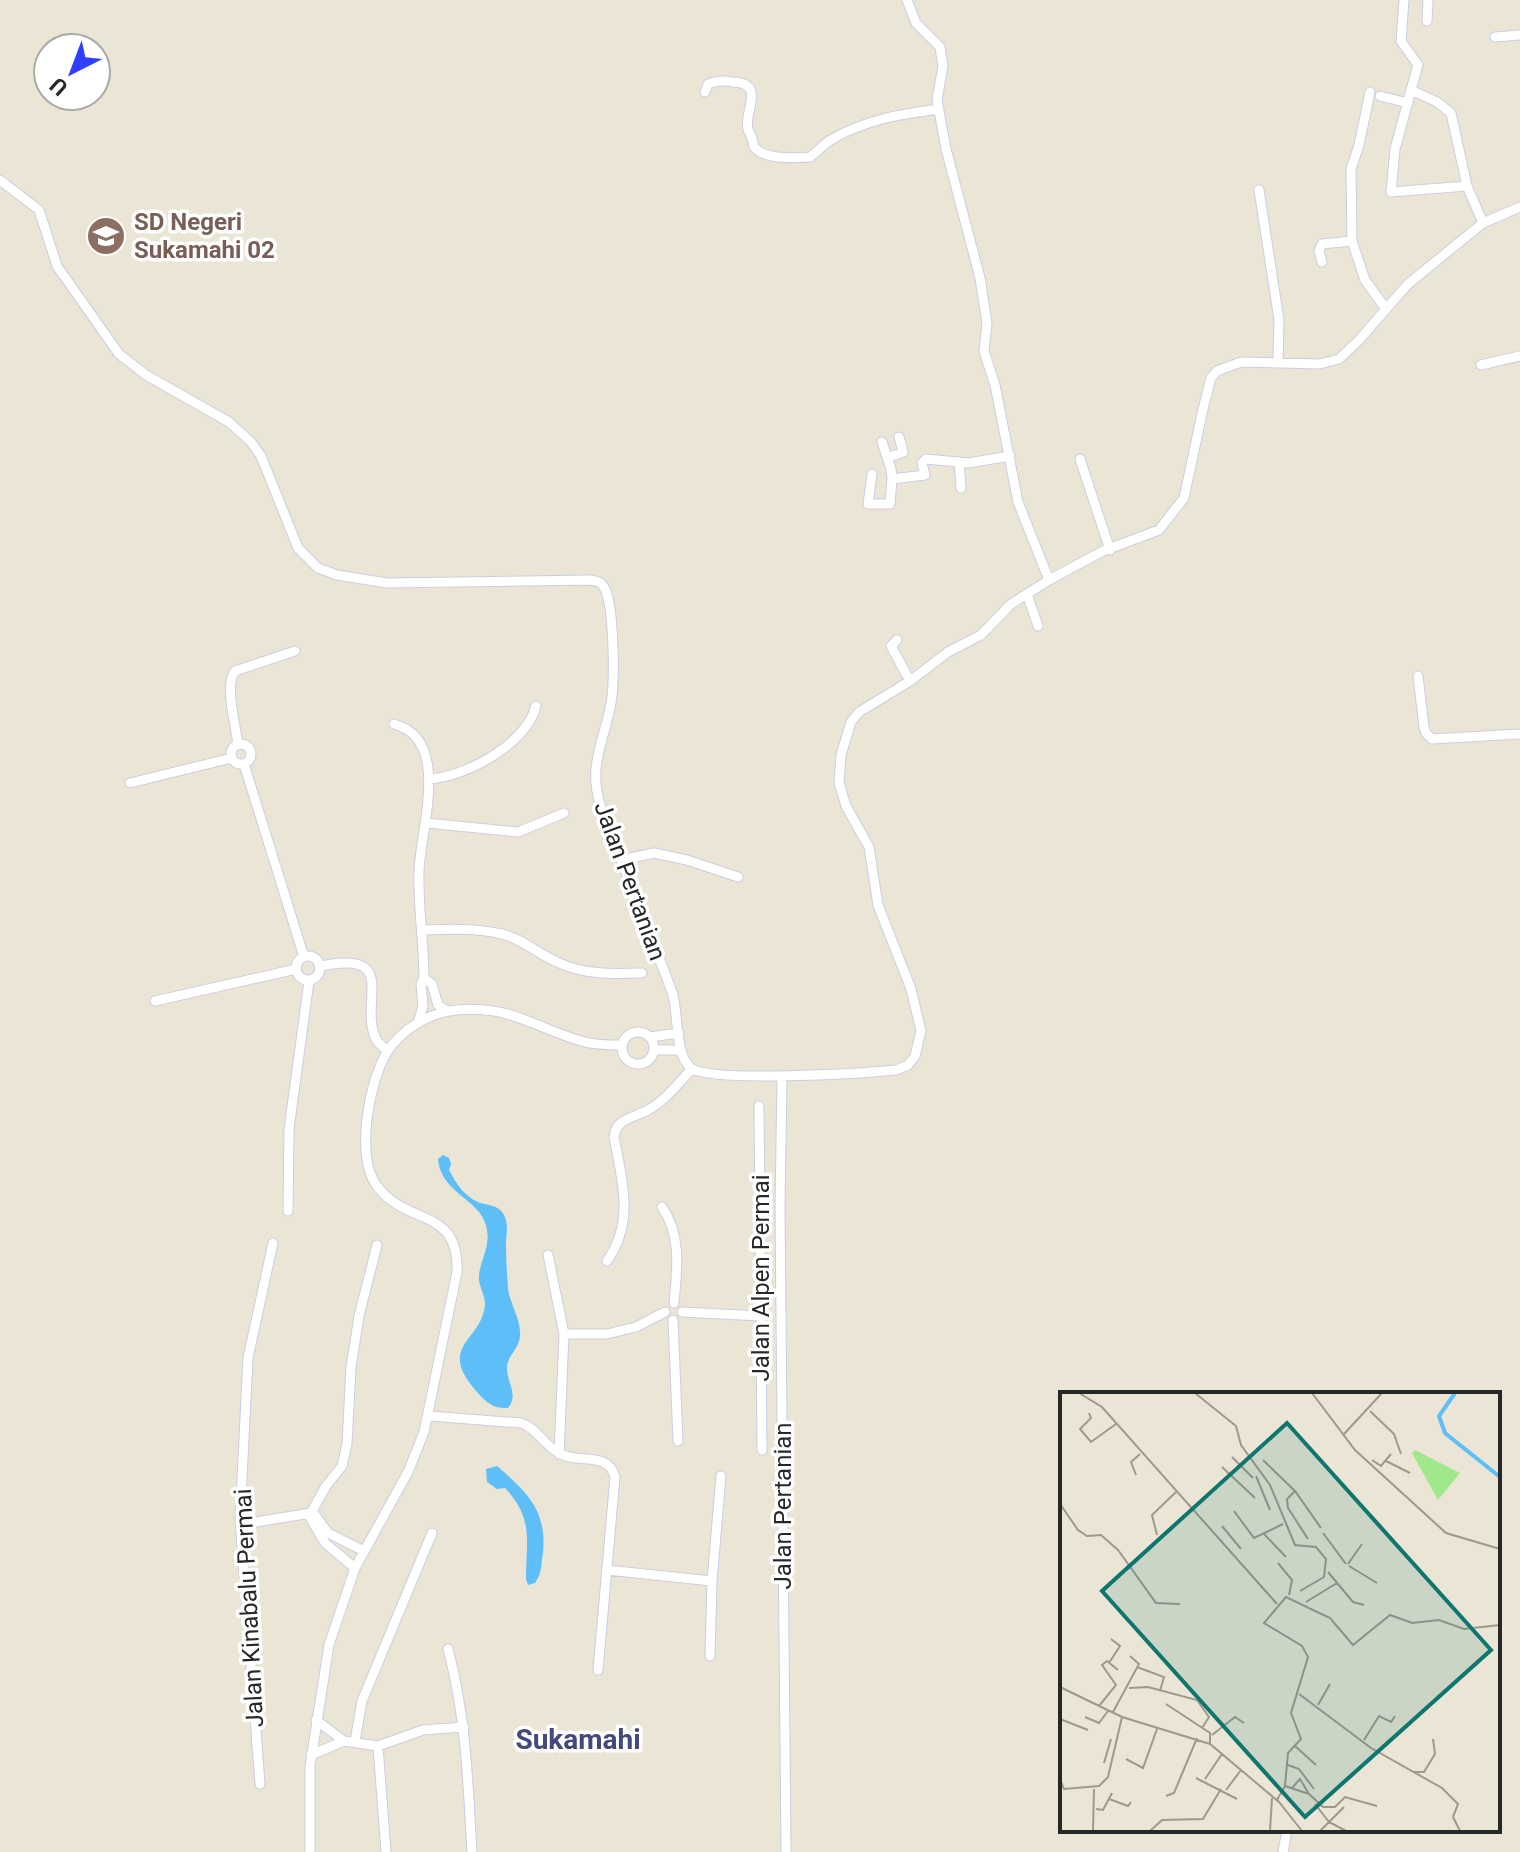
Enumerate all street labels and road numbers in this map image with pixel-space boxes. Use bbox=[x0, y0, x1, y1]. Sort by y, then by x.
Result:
street label: Jalan Pertanian bbox=[588, 798, 672, 964]
street label: Jalan Alpen Permai bbox=[747, 1174, 775, 1382]
street label: Jalan Pertanian bbox=[769, 1422, 797, 1590]
street label: Jalan Kinabalu Permai bbox=[229, 1488, 269, 1728]

